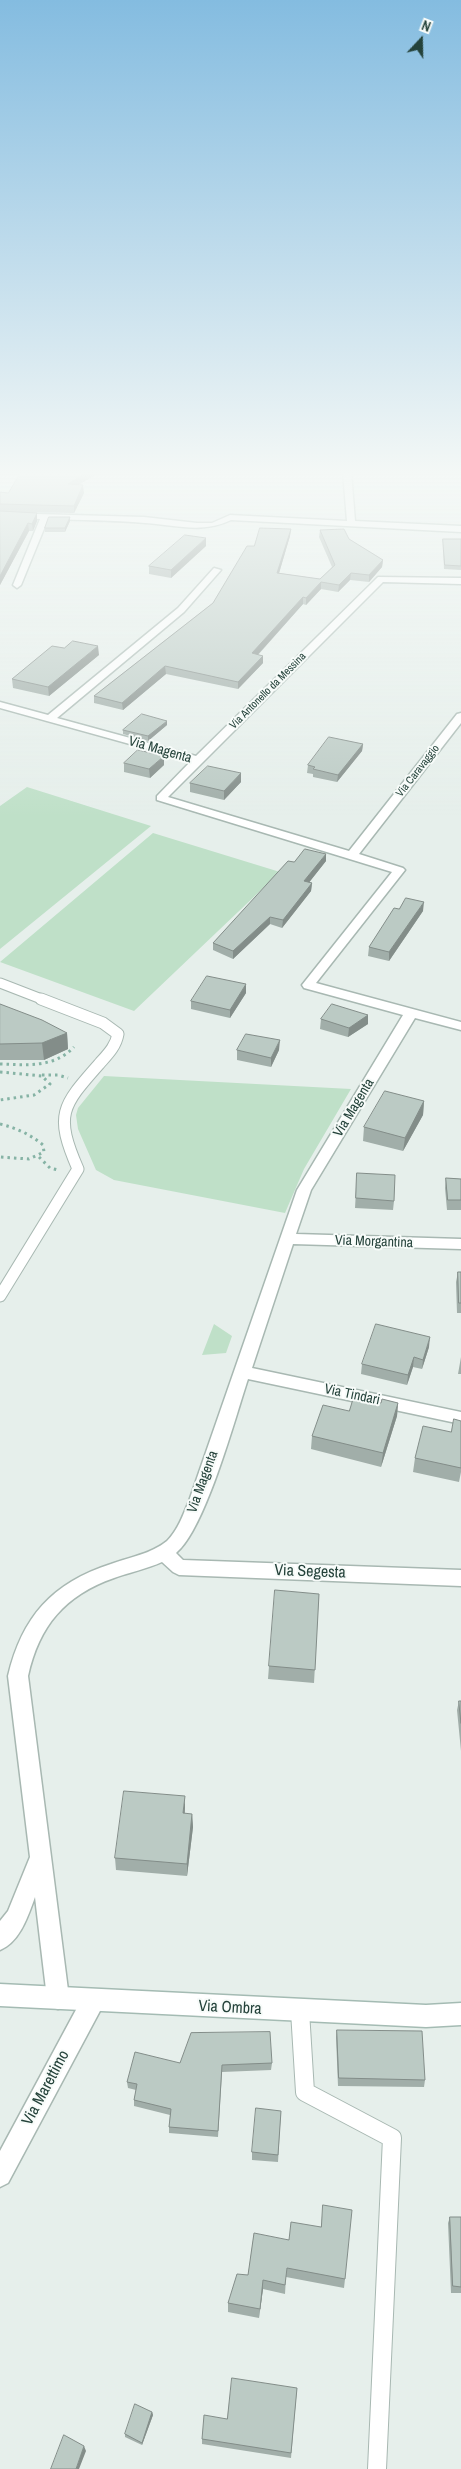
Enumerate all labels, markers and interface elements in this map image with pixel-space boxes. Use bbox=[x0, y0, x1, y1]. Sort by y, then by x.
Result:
north arrow bbox=[396, 15, 446, 65]
text: N bbox=[419, 16, 433, 36]
street label: Via Antonello da Messina bbox=[227, 650, 309, 732]
street label: Via Magenta bbox=[126, 733, 194, 767]
street label: Via Caravaggio bbox=[394, 742, 442, 800]
street label: Via Magenta bbox=[330, 1076, 378, 1140]
street label: Via Morgantina bbox=[335, 1232, 413, 1252]
street label: Via Tindari bbox=[323, 1381, 381, 1409]
street label: Via Magenta bbox=[184, 1449, 222, 1515]
street label: Via Segesta bbox=[274, 1561, 346, 1583]
street label: Via Ombra bbox=[198, 1997, 262, 2019]
street label: Via Marettimo bbox=[18, 2047, 74, 2129]

